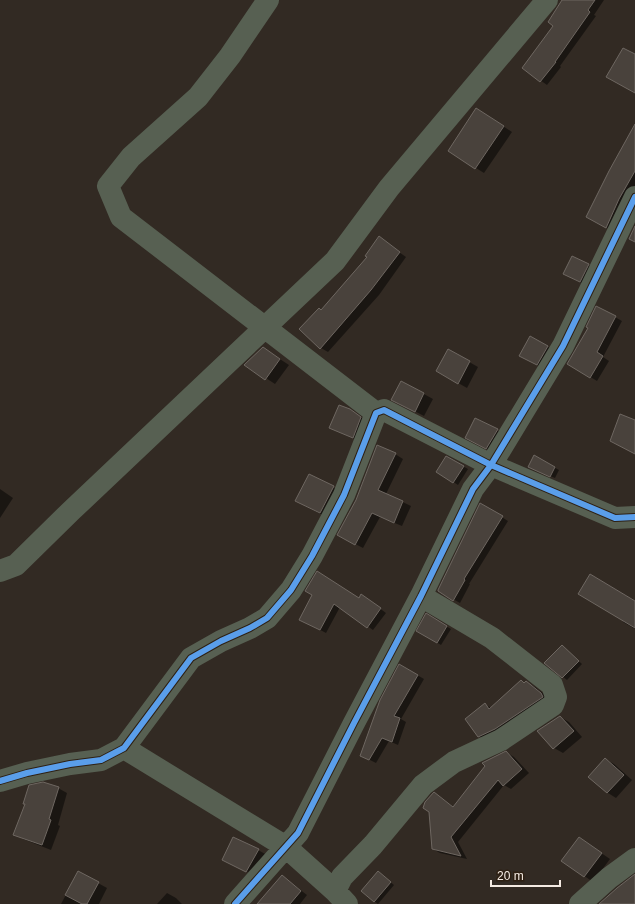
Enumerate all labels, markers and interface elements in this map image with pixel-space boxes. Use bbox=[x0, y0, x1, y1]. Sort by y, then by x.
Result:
scale bar bbox=[491, 862, 560, 888]
text: 20 m bbox=[497, 869, 524, 883]

